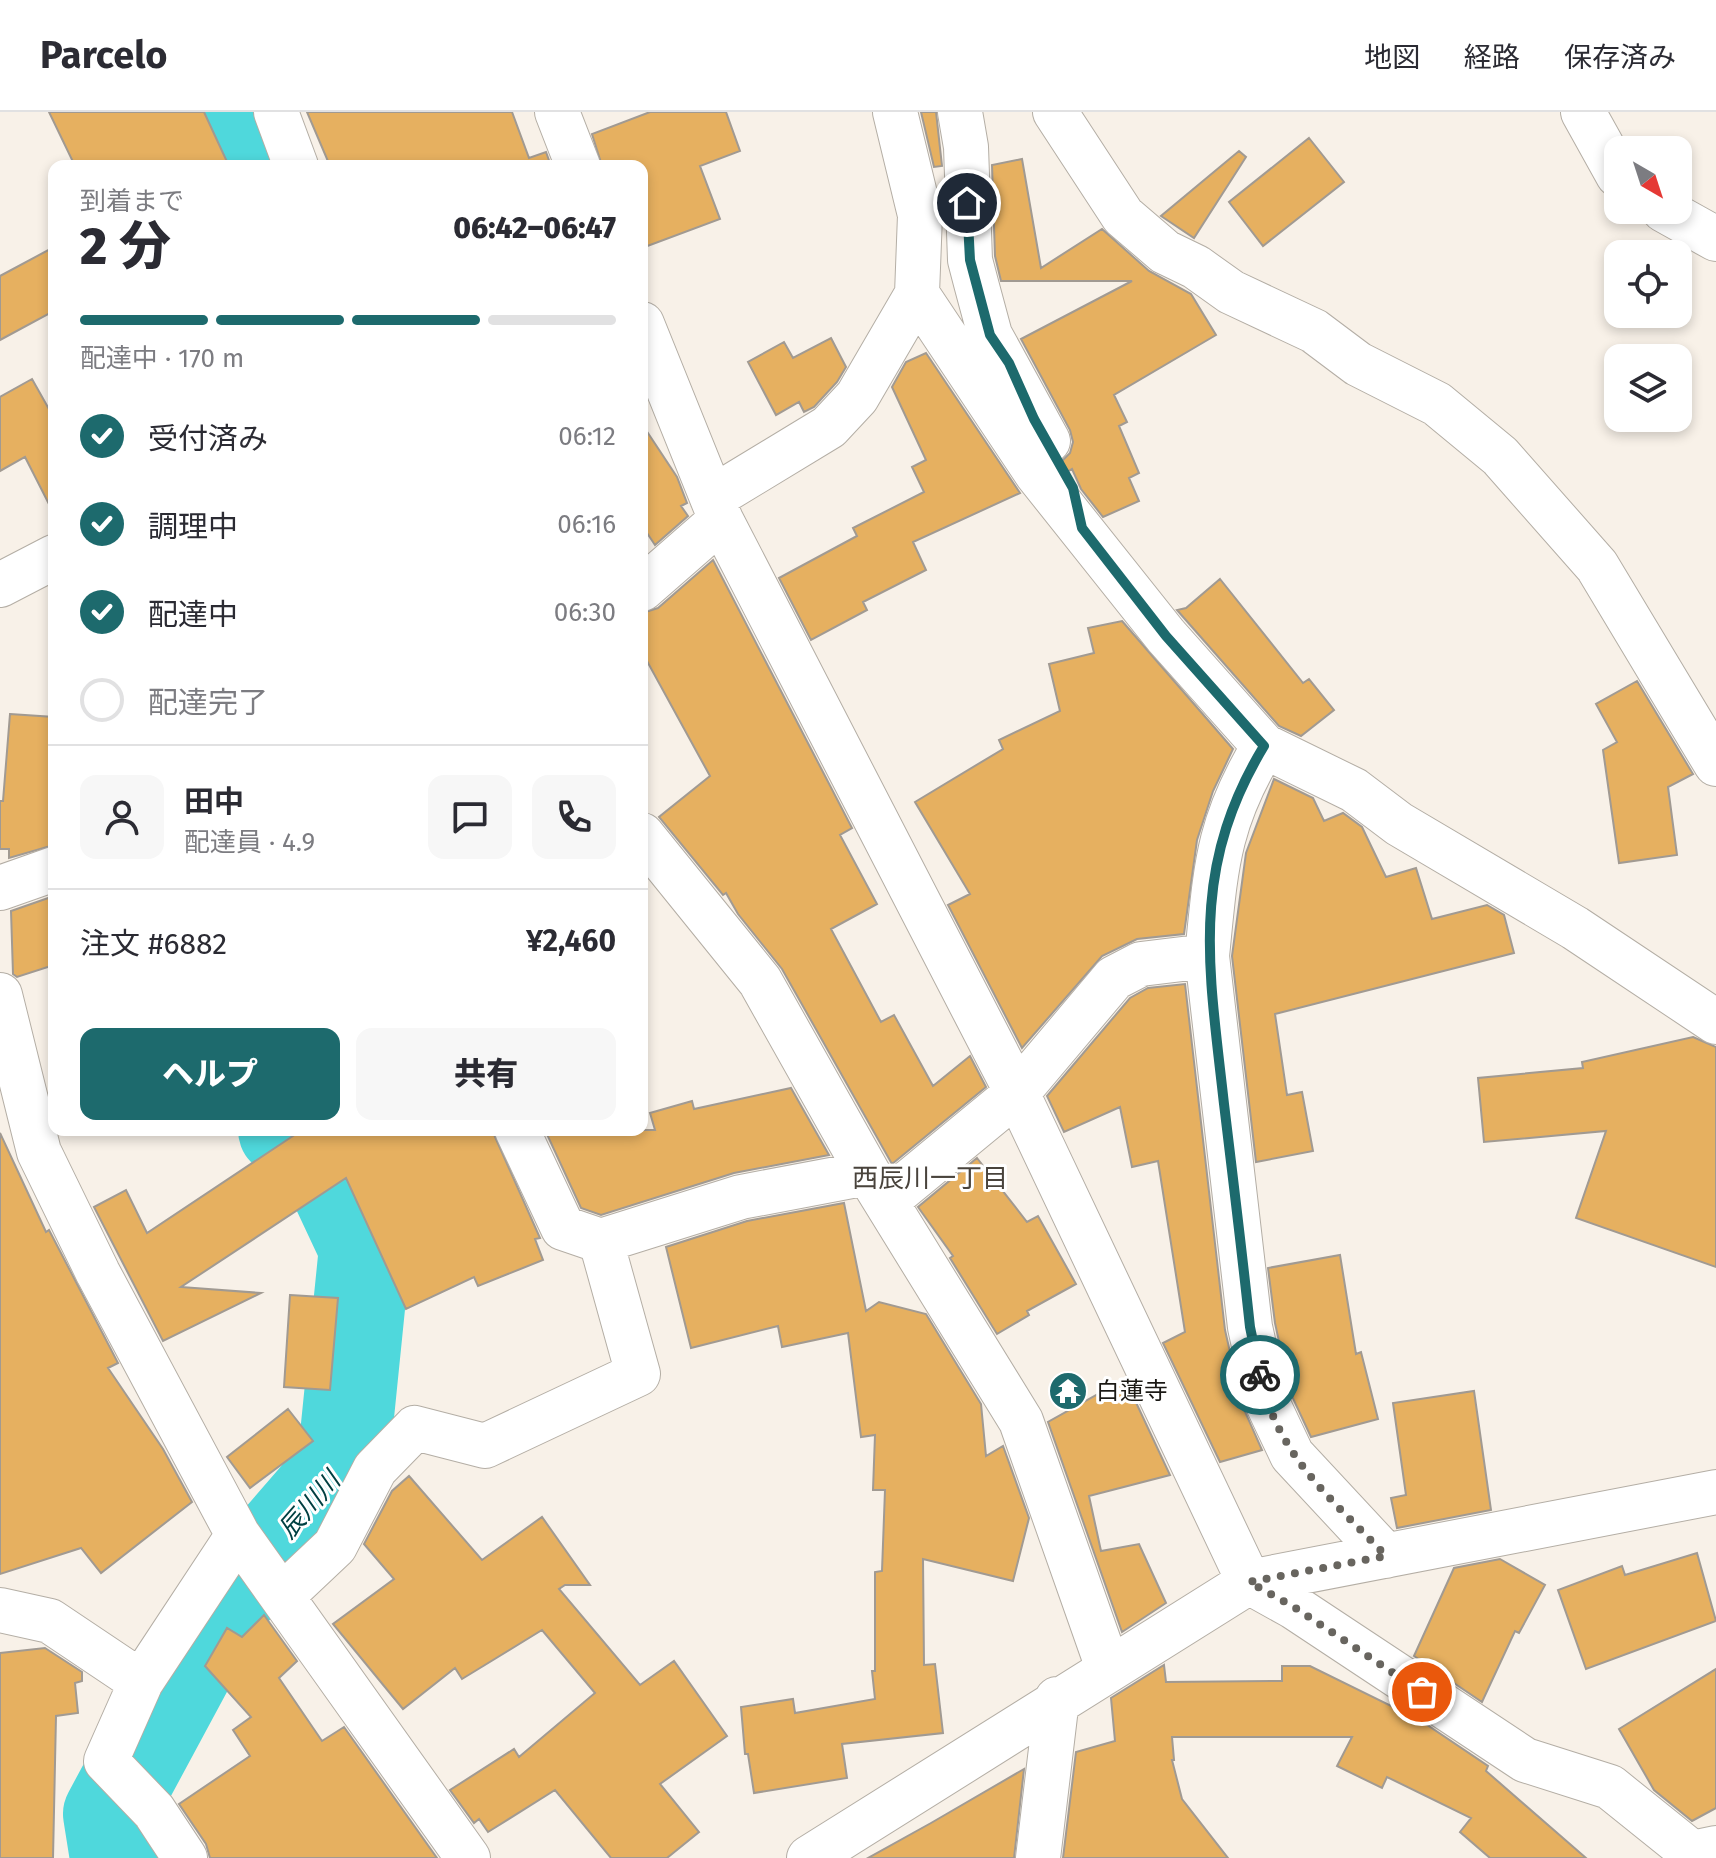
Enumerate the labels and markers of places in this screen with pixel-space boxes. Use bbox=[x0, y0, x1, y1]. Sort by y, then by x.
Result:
pin bbox=[933, 169, 1001, 237]
temple icon: 白蓮寺 bbox=[1047, 1370, 1089, 1412]
place label: 白蓮寺 bbox=[1096, 1377, 1168, 1405]
pin bbox=[1388, 1658, 1456, 1726]

